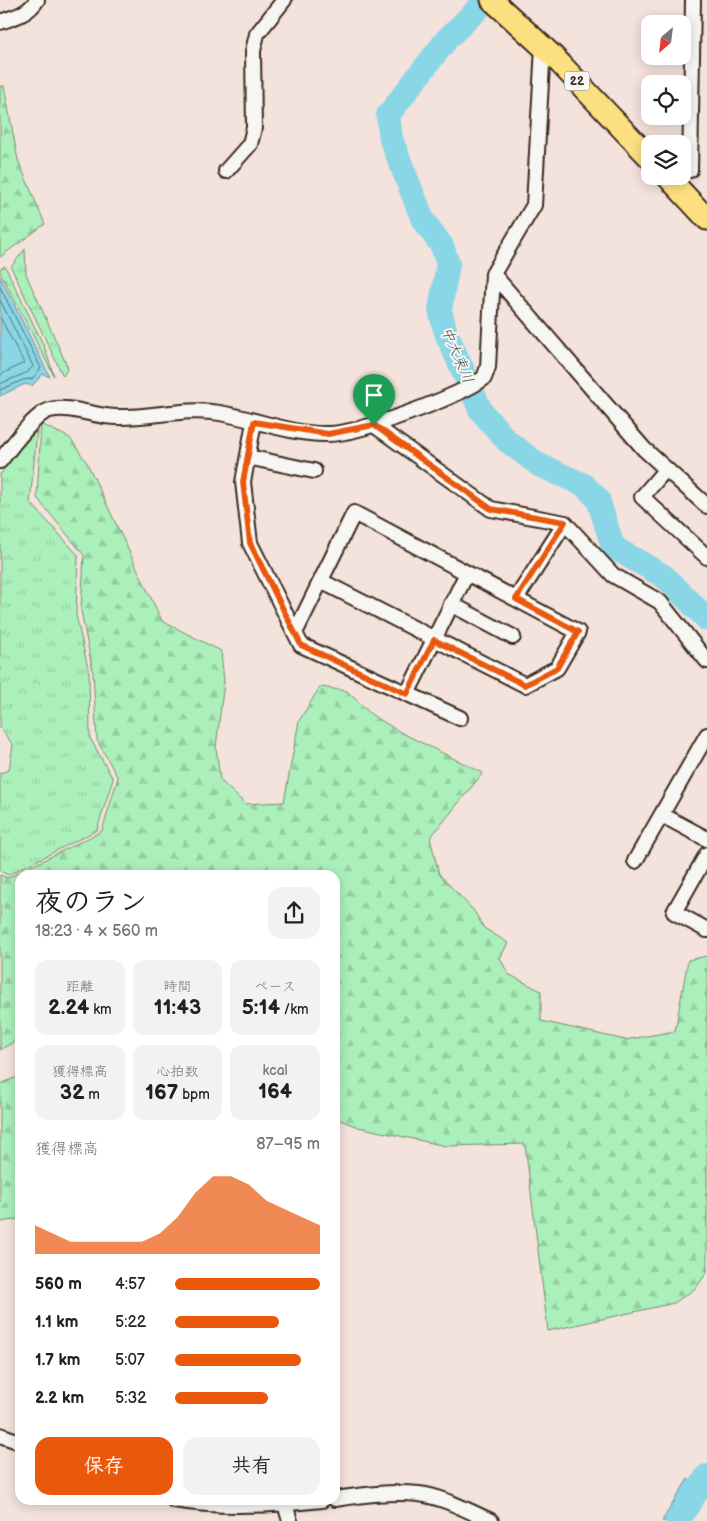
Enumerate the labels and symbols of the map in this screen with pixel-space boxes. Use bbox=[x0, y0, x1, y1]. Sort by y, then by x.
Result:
north arrow bbox=[641, 15, 691, 65]
road number: 22 bbox=[564, 72, 590, 90]
water label: 中大束川 bbox=[437, 324, 477, 386]
pin bbox=[353, 374, 395, 425]

